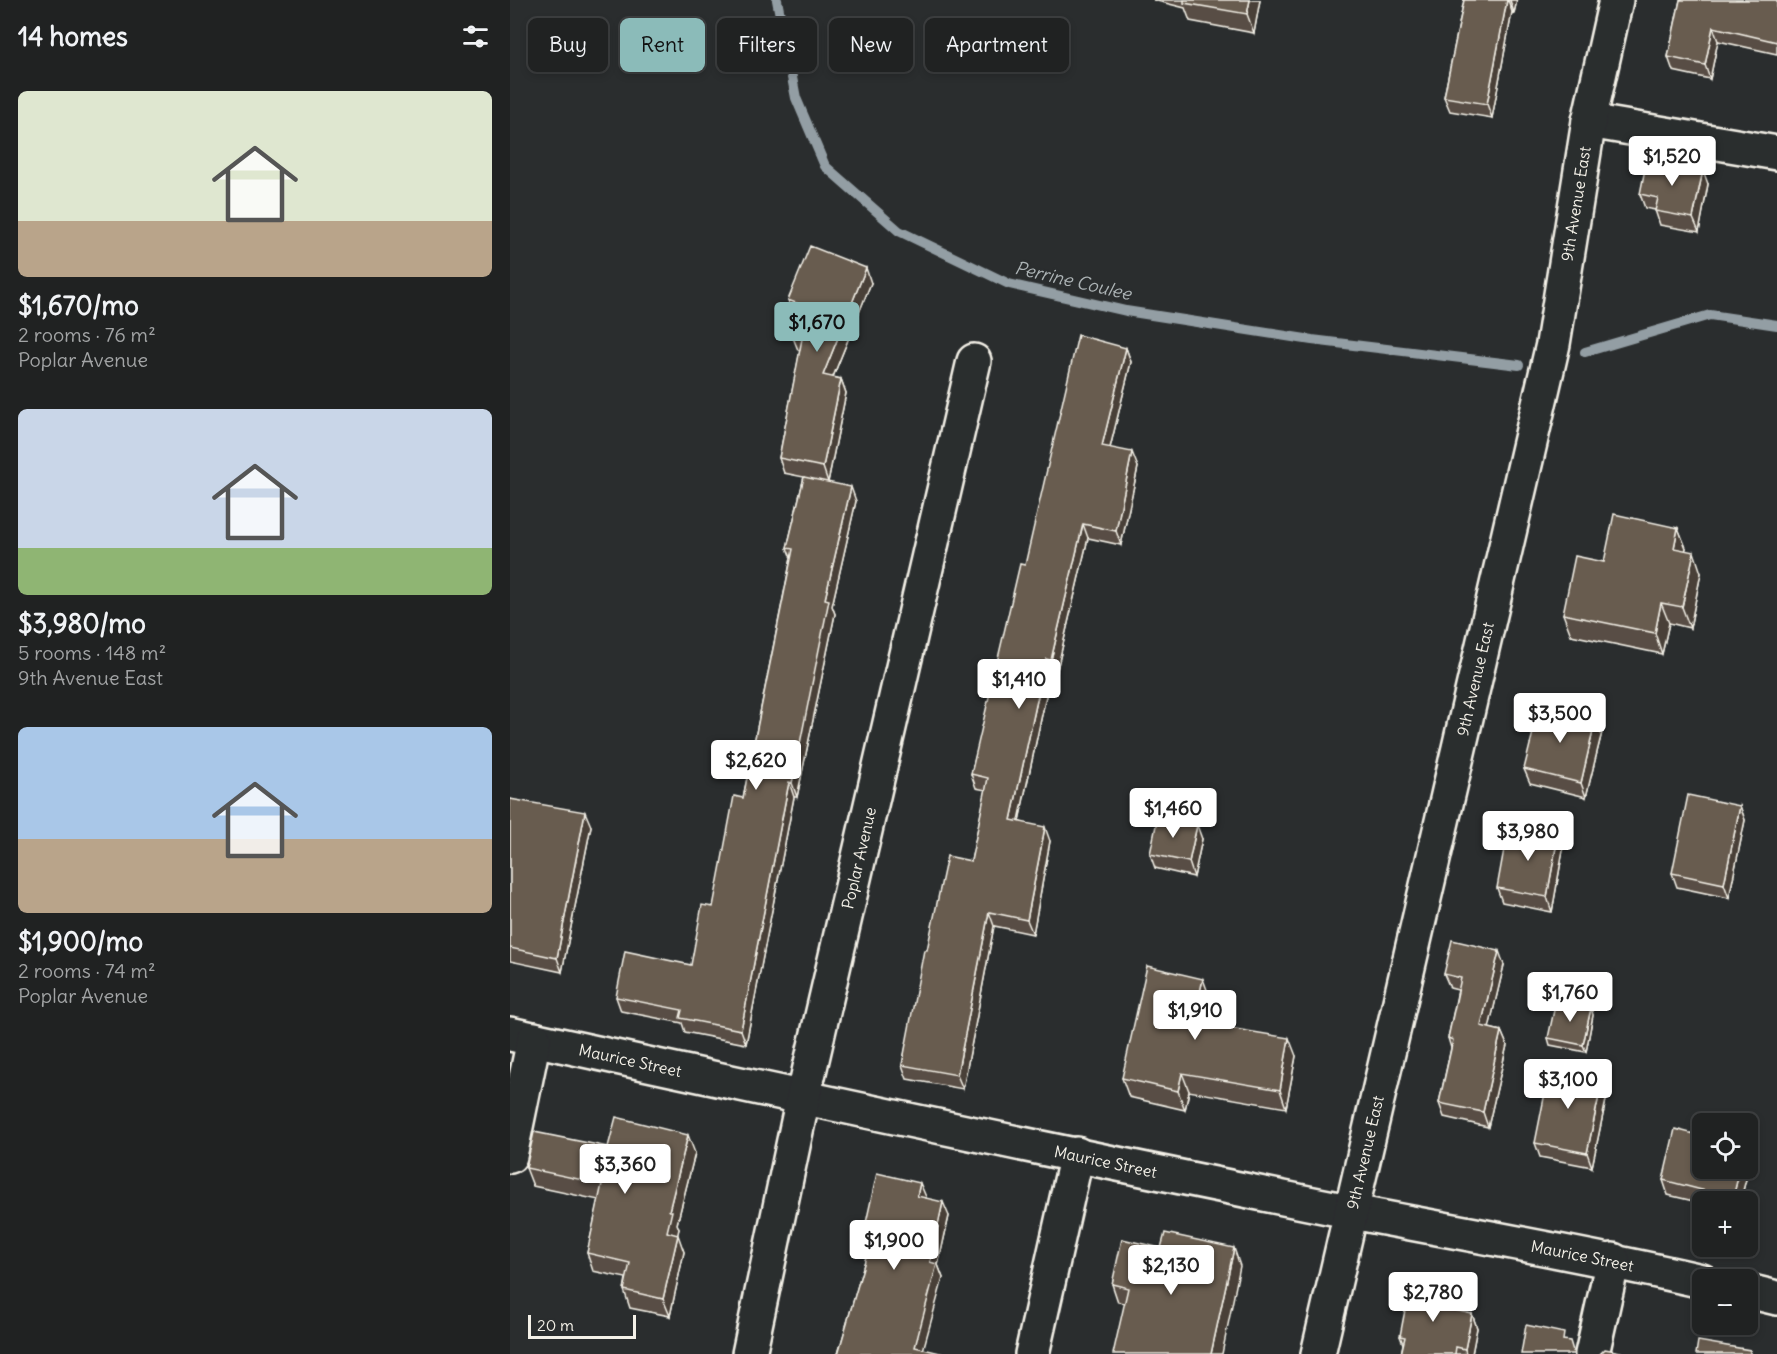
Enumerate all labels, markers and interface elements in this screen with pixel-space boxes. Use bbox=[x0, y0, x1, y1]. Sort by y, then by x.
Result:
chip: Buy bbox=[528, 18, 608, 72]
chip: Rent bbox=[620, 18, 705, 72]
chip: Filters bbox=[717, 18, 817, 72]
chip: New bbox=[829, 18, 913, 72]
chip: Apartment bbox=[925, 18, 1069, 72]
text: 14 homes bbox=[18, 20, 128, 53]
icon: filters bbox=[459, 20, 492, 53]
icon: home bbox=[201, 130, 309, 238]
pin: $1,520 bbox=[1623, 136, 1721, 187]
text: $1,520 bbox=[1643, 143, 1701, 168]
street label: 9th Avenue East bbox=[1557, 144, 1595, 263]
water label: Perrine Coulee bbox=[1013, 256, 1135, 305]
text: $1,670/mo bbox=[18, 289, 139, 322]
pin: $1,670 bbox=[768, 302, 866, 353]
text: $1,670 bbox=[788, 309, 846, 334]
text: 2 rooms · 76 m² bbox=[18, 322, 156, 347]
text: Poplar Avenue bbox=[18, 347, 148, 372]
icon: home bbox=[201, 448, 309, 556]
text: $3,980/mo bbox=[18, 607, 146, 640]
street label: 9th Avenue East bbox=[1452, 620, 1498, 738]
text: 5 rooms · 148 m² bbox=[18, 640, 166, 665]
pin: $1,410 bbox=[970, 659, 1068, 710]
text: 9th Avenue East bbox=[18, 665, 163, 690]
text: $1,410 bbox=[992, 666, 1046, 691]
pin: $3,500 bbox=[1511, 693, 1609, 744]
text: $3,500 bbox=[1528, 700, 1592, 725]
pin: $2,620 bbox=[707, 740, 805, 791]
text: $2,620 bbox=[725, 747, 787, 772]
icon: home bbox=[201, 766, 309, 874]
pin: $1,460 bbox=[1124, 788, 1222, 839]
text: $1,460 bbox=[1144, 795, 1202, 820]
street label: Poplar Avenue bbox=[837, 805, 880, 911]
pin: $3,980 bbox=[1479, 811, 1577, 862]
text: $3,980 bbox=[1497, 818, 1559, 843]
text: $1,900/mo bbox=[18, 925, 143, 958]
text: 2 rooms · 74 m² bbox=[18, 958, 155, 983]
pin: $1,760 bbox=[1521, 972, 1619, 1023]
text: $1,760 bbox=[1541, 979, 1599, 1004]
text: Poplar Avenue bbox=[18, 983, 148, 1008]
pin: $1,910 bbox=[1146, 990, 1244, 1041]
text: $1,910 bbox=[1167, 997, 1223, 1022]
street label: Maurice Street bbox=[577, 1039, 684, 1081]
pin: $3,100 bbox=[1519, 1059, 1617, 1110]
text: $3,100 bbox=[1538, 1066, 1598, 1091]
street label: 9th Avenue East bbox=[1342, 1093, 1388, 1211]
map controls bbox=[1692, 1113, 1758, 1335]
button: locate bbox=[1692, 1113, 1758, 1179]
street label: Maurice Street bbox=[1052, 1141, 1159, 1182]
pin: $3,360 bbox=[576, 1144, 674, 1195]
text: $3,360 bbox=[594, 1151, 656, 1176]
button: + bbox=[1692, 1191, 1758, 1257]
pin: $1,900 bbox=[845, 1220, 943, 1271]
text: $1,900 bbox=[864, 1227, 924, 1252]
street label: Maurice Street bbox=[1529, 1236, 1636, 1276]
pin: $2,130 bbox=[1122, 1245, 1220, 1296]
text: $2,130 bbox=[1142, 1252, 1200, 1277]
button: − bbox=[1692, 1269, 1758, 1335]
pin: $2,780 bbox=[1384, 1272, 1482, 1323]
text: $2,780 bbox=[1403, 1279, 1463, 1304]
scale bar bbox=[528, 1312, 636, 1340]
text: 20 m bbox=[537, 1315, 574, 1335]

